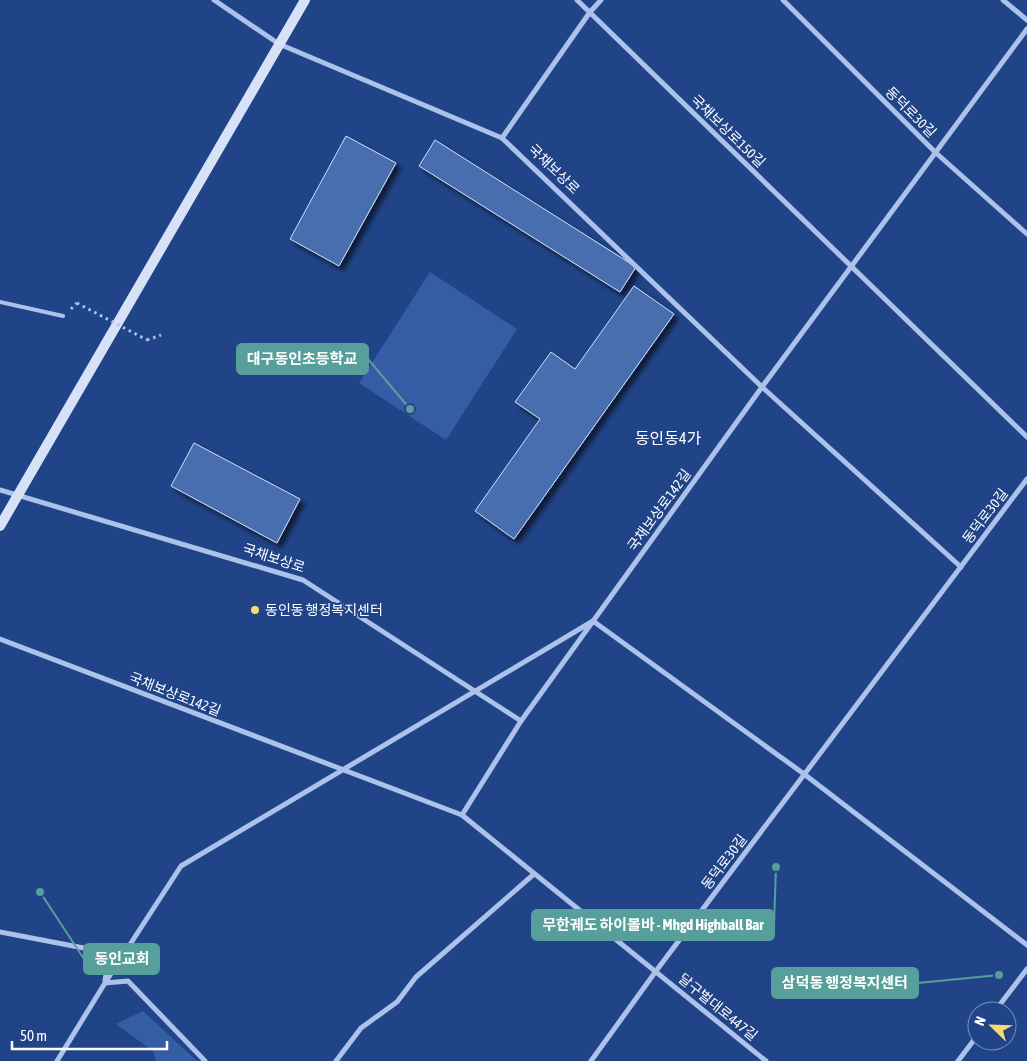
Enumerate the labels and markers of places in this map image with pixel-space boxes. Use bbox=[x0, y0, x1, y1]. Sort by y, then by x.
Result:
callout: 대구동인초등학교 bbox=[237, 344, 368, 374]
place label: 동인동 행정복지센터 bbox=[265, 602, 383, 618]
marker: 동인동 행정복지센터 bbox=[249, 604, 261, 616]
callout: 무한궤도 하이볼바 - Mhgd Highball Bar bbox=[532, 910, 774, 940]
callout: 동인교회 bbox=[84, 944, 159, 974]
callout: 삼덕동 행정복지센터 bbox=[772, 968, 918, 998]

